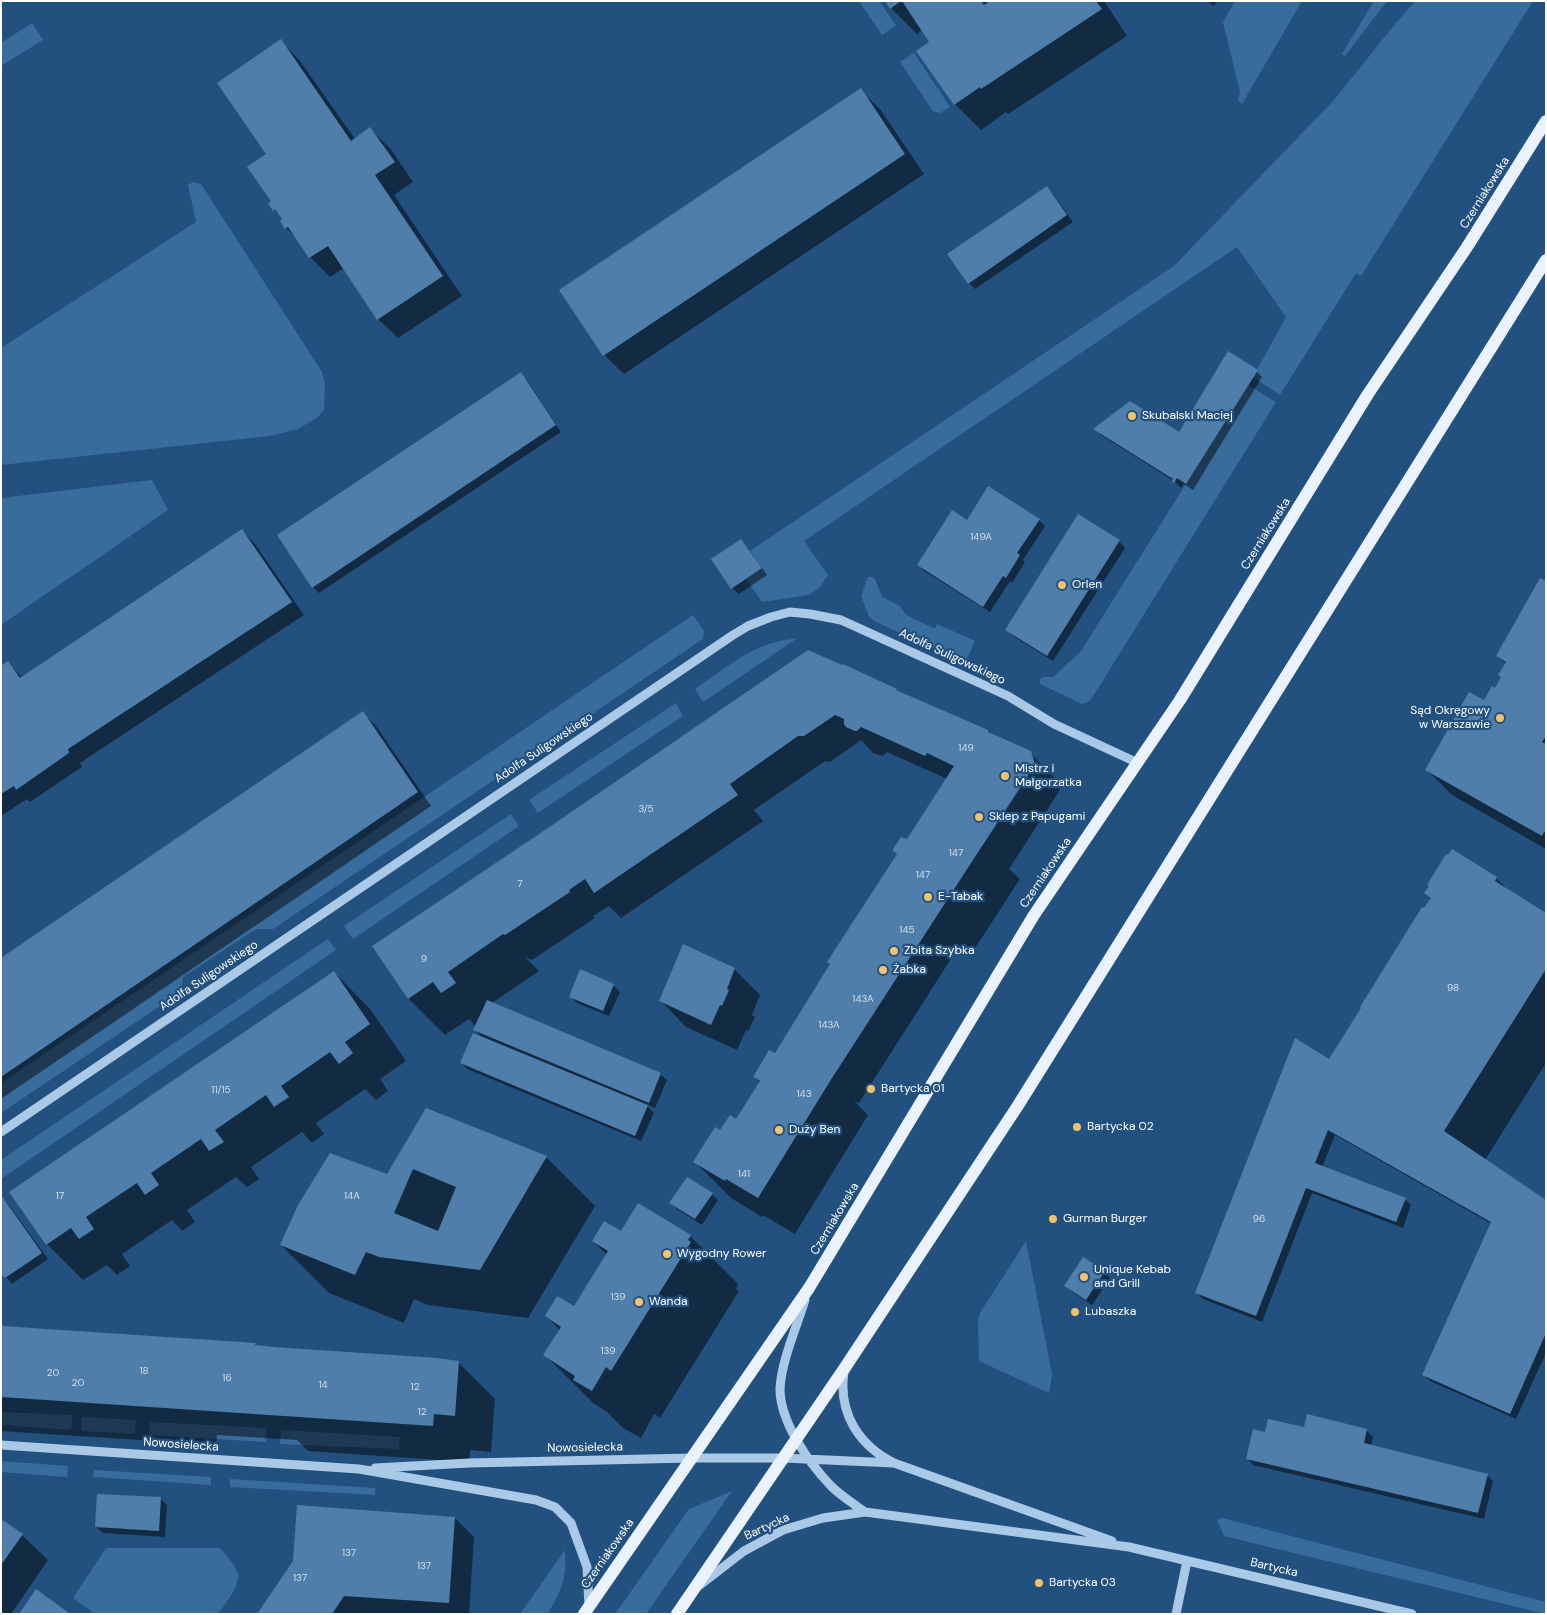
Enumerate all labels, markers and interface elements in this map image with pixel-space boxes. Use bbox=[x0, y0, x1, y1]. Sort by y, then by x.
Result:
street label: Czerniakowska bbox=[1457, 154, 1513, 232]
place label: Skubalski Maciej bbox=[1142, 409, 1233, 423]
marker: Skubalski Maciej bbox=[1126, 410, 1138, 422]
street label: Czerniakowska bbox=[1238, 495, 1294, 573]
house number: 149A bbox=[970, 531, 992, 543]
place label: Orlen bbox=[1072, 578, 1102, 592]
marker: Orlen bbox=[1056, 579, 1068, 591]
street label: Adolfa Suligowskiego bbox=[897, 626, 1007, 688]
place label: Sąd Okręgowy w Warszawie bbox=[1410, 704, 1490, 732]
street label: Adolfa Suligowskiego bbox=[492, 710, 596, 786]
marker: Sąd Okręgowy w Warszawie bbox=[1494, 712, 1506, 724]
house number: 149 bbox=[958, 742, 974, 754]
place label: Mistrz i Małgorzatka bbox=[1015, 762, 1082, 790]
marker: Mistrz i Małgorzatka bbox=[999, 770, 1011, 782]
house number: 3/5 bbox=[638, 803, 654, 815]
place label: Sklep z Papugami bbox=[989, 810, 1085, 824]
marker: Sklep z Papugami bbox=[973, 811, 985, 823]
street label: Czerniakowska bbox=[1017, 835, 1075, 911]
house number: 147 bbox=[949, 847, 963, 859]
house number: 147 bbox=[916, 869, 930, 881]
house number: 7 bbox=[517, 878, 523, 890]
place label: E-Tabak bbox=[938, 890, 983, 904]
marker: E-Tabak bbox=[922, 891, 934, 903]
house number: 145 bbox=[899, 924, 915, 936]
street label: Adolfa Suligowskiego bbox=[157, 938, 261, 1014]
place label: Zbita Szybka bbox=[904, 944, 974, 958]
marker: Zbita Szybka bbox=[888, 945, 900, 957]
house number: 9 bbox=[421, 953, 427, 965]
place label: Żabka bbox=[893, 963, 926, 977]
marker: Żabka bbox=[877, 964, 889, 976]
house number: 98 bbox=[1447, 982, 1459, 994]
house number: 143A bbox=[852, 993, 874, 1005]
house number: 143A bbox=[818, 1019, 840, 1031]
place label: Bartycka 01 bbox=[881, 1082, 945, 1096]
marker: Bartycka 01 bbox=[865, 1083, 877, 1095]
house number: 11/15 bbox=[211, 1084, 231, 1096]
house number: 143 bbox=[796, 1088, 812, 1100]
place label: Bartycka 02 bbox=[1087, 1120, 1154, 1134]
marker: Bartycka 02 bbox=[1071, 1121, 1083, 1133]
place label: Duży Ben bbox=[789, 1123, 840, 1137]
marker: Duży Ben bbox=[773, 1124, 785, 1136]
house number: 141 bbox=[738, 1168, 750, 1180]
street label: Czerniakowska bbox=[808, 1180, 862, 1258]
house number: 17 bbox=[56, 1190, 64, 1202]
house number: 14A bbox=[344, 1190, 360, 1202]
place label: Gurman Burger bbox=[1063, 1212, 1147, 1226]
marker: Gurman Burger bbox=[1047, 1213, 1059, 1225]
house number: 96 bbox=[1253, 1213, 1265, 1225]
place label: Wygodny Rower bbox=[677, 1247, 766, 1261]
marker: Wygodny Rower bbox=[661, 1248, 673, 1260]
place label: Unique Kebab and Grill bbox=[1094, 1263, 1171, 1291]
marker: Unique Kebab and Grill bbox=[1078, 1271, 1090, 1283]
house number: 139 bbox=[610, 1291, 626, 1303]
place label: Wanda bbox=[649, 1295, 687, 1309]
marker: Wanda bbox=[633, 1296, 645, 1308]
place label: Lubaszka bbox=[1085, 1305, 1136, 1319]
marker: Lubaszka bbox=[1069, 1306, 1081, 1318]
house number: 139 bbox=[600, 1345, 616, 1357]
house number: 18 bbox=[139, 1365, 149, 1377]
house number: 20 bbox=[47, 1367, 59, 1379]
house number: 16 bbox=[222, 1372, 232, 1384]
house number: 20 bbox=[72, 1377, 84, 1389]
house number: 14 bbox=[318, 1379, 328, 1391]
house number: 12 bbox=[411, 1381, 419, 1393]
house number: 12 bbox=[418, 1406, 426, 1418]
street label: Nowosielecka bbox=[143, 1435, 219, 1455]
street label: Nowosielecka bbox=[547, 1440, 623, 1456]
street label: Bartycka bbox=[742, 1510, 792, 1544]
street label: Czerniakowska bbox=[579, 1516, 637, 1592]
house number: 137 bbox=[342, 1547, 356, 1559]
street label: Bartycka bbox=[1249, 1556, 1299, 1580]
house number: 137 bbox=[417, 1560, 431, 1572]
house number: 137 bbox=[293, 1572, 307, 1584]
place label: Bartycka 03 bbox=[1049, 1576, 1116, 1590]
marker: Bartycka 03 bbox=[1033, 1577, 1045, 1589]

